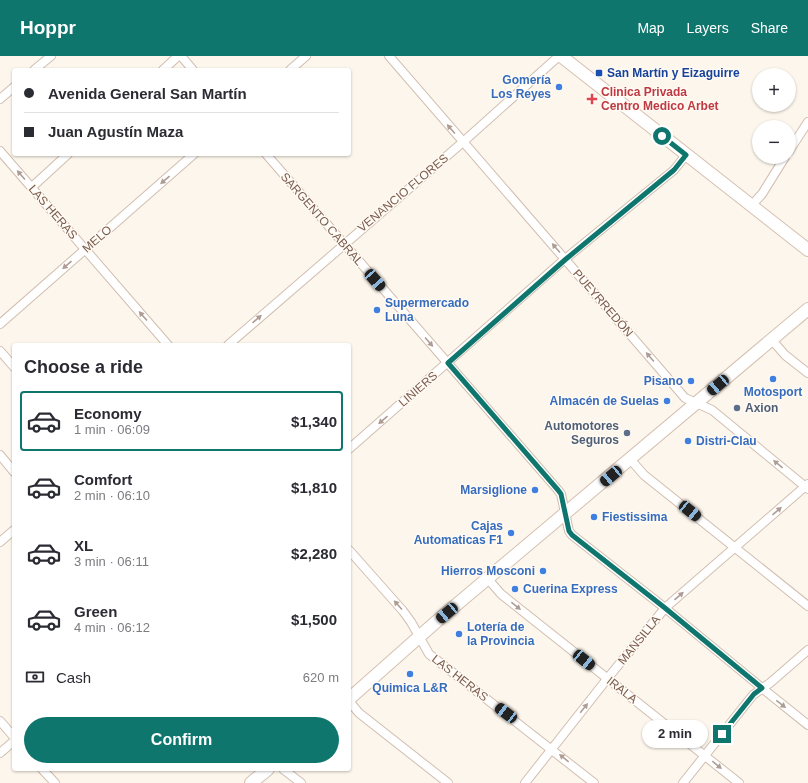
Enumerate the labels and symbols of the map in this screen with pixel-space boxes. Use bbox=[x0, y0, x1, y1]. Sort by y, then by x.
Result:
place label: San Martín y Eizaguirre bbox=[607, 66, 740, 80]
marker: San Martín y Eizaguirre bbox=[594, 68, 604, 78]
place label: Gomería Los Reyes bbox=[491, 73, 551, 101]
marker: Gomería Los Reyes bbox=[554, 82, 564, 92]
place label: Clinica Privada Centro Medico Arbet bbox=[601, 85, 719, 113]
marker: Clinica Privada Centro Medico Arbet bbox=[586, 93, 598, 105]
one-way arrow bbox=[447, 124, 456, 134]
route start bbox=[653, 127, 671, 145]
street label: VENANCIO FLORES bbox=[355, 151, 451, 235]
one-way arrow bbox=[17, 170, 26, 180]
street label: SARGENTO CABRAL bbox=[278, 170, 366, 269]
one-way arrow bbox=[159, 175, 170, 184]
street label: LAS HERAS bbox=[26, 182, 80, 242]
street label: MELO bbox=[80, 223, 114, 255]
one-way arrow bbox=[551, 243, 560, 253]
one-way arrow bbox=[62, 261, 72, 270]
street label: PUEYRREDÓN bbox=[570, 266, 637, 340]
car bbox=[363, 267, 387, 293]
place label: Supermercado Luna bbox=[385, 296, 469, 324]
marker: Supermercado Luna bbox=[372, 305, 382, 315]
one-way arrow bbox=[138, 310, 147, 321]
one-way arrow bbox=[252, 315, 263, 324]
one-way arrow bbox=[425, 337, 434, 347]
one-way arrow bbox=[646, 352, 655, 361]
street label: LINIERS bbox=[396, 368, 440, 410]
car bbox=[705, 373, 731, 397]
place label: Pisano bbox=[644, 374, 683, 388]
marker: Motosport bbox=[768, 374, 778, 384]
marker: Pisano bbox=[686, 376, 696, 386]
place label: Motosport bbox=[744, 385, 802, 399]
place label: Almacén de Suelas bbox=[550, 394, 659, 408]
marker: Almacén de Suelas bbox=[662, 396, 672, 406]
place label: Axion bbox=[745, 401, 778, 415]
marker: Axion bbox=[732, 403, 742, 413]
one-way arrow bbox=[378, 415, 387, 424]
place label: Automotores Seguros bbox=[544, 419, 619, 447]
marker: Automotores Seguros bbox=[622, 428, 632, 438]
place label: Distri-Clau bbox=[696, 434, 757, 448]
marker: Distri-Clau bbox=[683, 436, 693, 446]
one-way arrow bbox=[772, 460, 783, 468]
car bbox=[598, 464, 624, 488]
place label: Marsiglione bbox=[460, 483, 527, 497]
marker: Marsiglione bbox=[530, 485, 540, 495]
car bbox=[677, 499, 703, 523]
one-way arrow bbox=[771, 506, 782, 515]
place label: Fiestissima bbox=[602, 510, 668, 524]
marker: Fiestissima bbox=[589, 512, 599, 522]
place label: Cajas Automaticas F1 bbox=[414, 519, 503, 547]
marker: Cajas Automaticas F1 bbox=[506, 528, 516, 538]
place label: Hierros Mosconi bbox=[441, 564, 535, 578]
marker: Hierros Mosconi bbox=[538, 566, 548, 576]
place label: Cuerina Express bbox=[523, 582, 618, 596]
marker: Cuerina Express bbox=[510, 584, 520, 594]
one-way arrow bbox=[674, 592, 684, 601]
one-way arrow bbox=[393, 600, 403, 610]
car bbox=[434, 601, 460, 625]
one-way arrow bbox=[510, 601, 521, 610]
street label: MANSILLA bbox=[615, 613, 663, 667]
place label: Lotería de la Provincia bbox=[467, 620, 535, 648]
marker: Lotería de la Provincia bbox=[454, 629, 464, 639]
car bbox=[571, 648, 597, 672]
street label: LAS HERAS bbox=[429, 652, 491, 704]
marker: Quimica L&R bbox=[405, 669, 415, 679]
street label: IRALA bbox=[604, 674, 640, 706]
place label: Quimica L&R bbox=[372, 681, 448, 695]
one-way arrow bbox=[776, 700, 787, 708]
car bbox=[493, 701, 519, 725]
one-way arrow bbox=[579, 703, 588, 714]
callout: 2 min bbox=[642, 720, 708, 748]
route end bbox=[713, 725, 731, 743]
one-way arrow bbox=[558, 754, 569, 763]
one-way arrow bbox=[711, 760, 722, 769]

